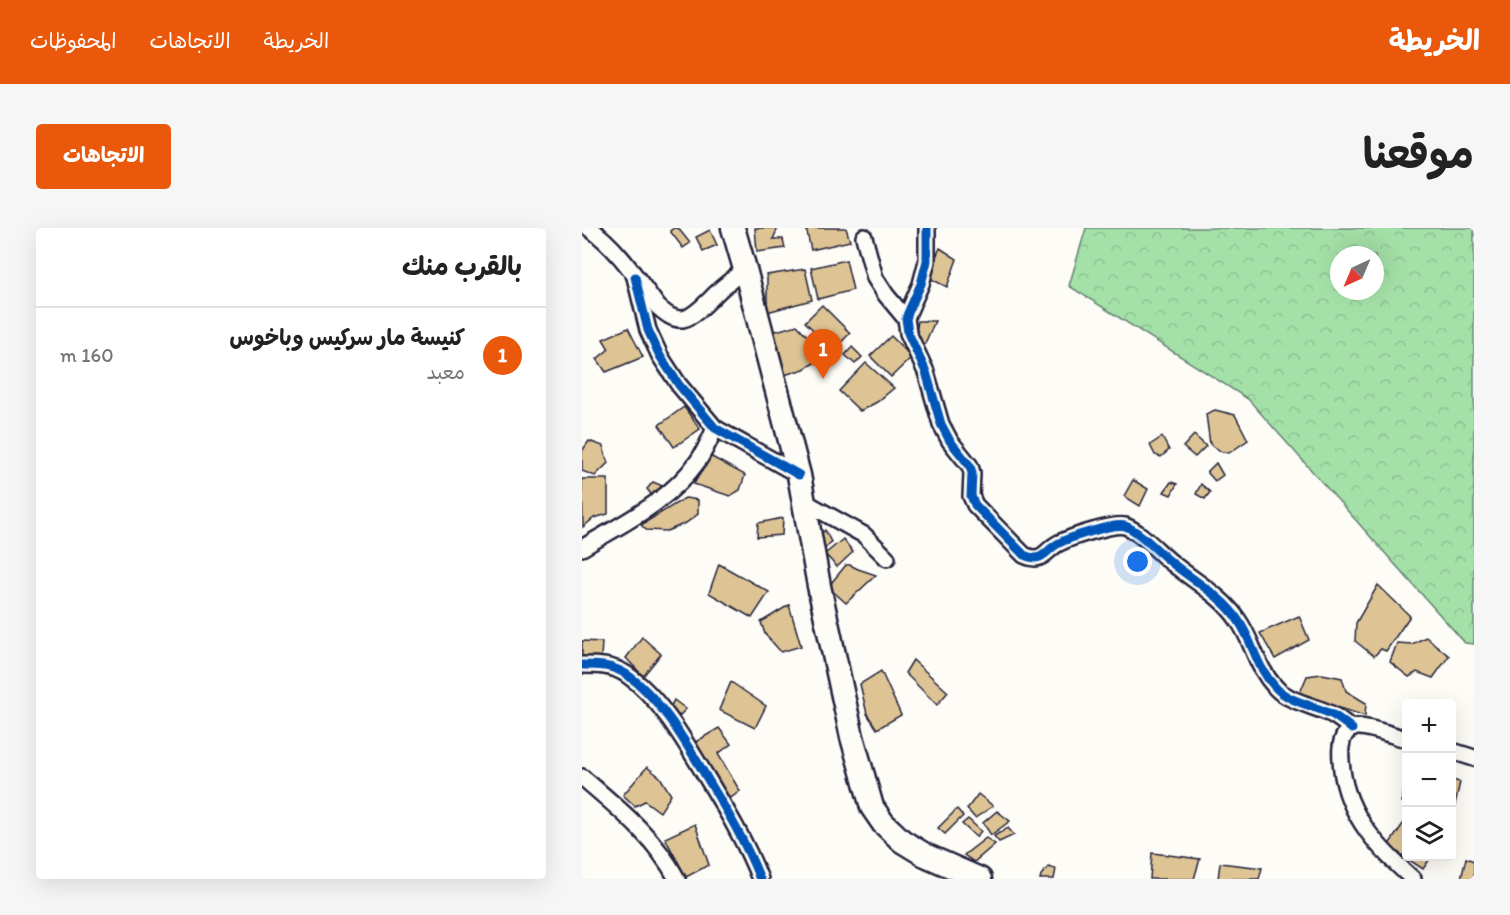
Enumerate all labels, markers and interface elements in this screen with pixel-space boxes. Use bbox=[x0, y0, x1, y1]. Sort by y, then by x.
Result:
text: الخريطة bbox=[1389, 23, 1480, 57]
text: المحفوظات bbox=[30, 28, 116, 53]
text: الاتجاهات bbox=[149, 28, 231, 53]
text: الخريطة bbox=[264, 28, 329, 53]
button: الاتجاهات bbox=[36, 124, 171, 189]
text: موقعنا bbox=[1363, 128, 1474, 179]
north arrow bbox=[1330, 246, 1384, 300]
text: بالقرب منك bbox=[402, 250, 522, 282]
text: كنيسة مار سركيس وباخوس bbox=[230, 324, 465, 351]
pin: 1 bbox=[804, 330, 842, 379]
text: 160 m bbox=[60, 343, 114, 367]
text: 1 bbox=[498, 343, 507, 367]
text: معبد bbox=[427, 360, 465, 384]
your location bbox=[1123, 547, 1152, 576]
map controls bbox=[1402, 699, 1456, 861]
button: + bbox=[1402, 699, 1456, 753]
button: − bbox=[1402, 753, 1456, 807]
button: layers bbox=[1402, 807, 1456, 861]

